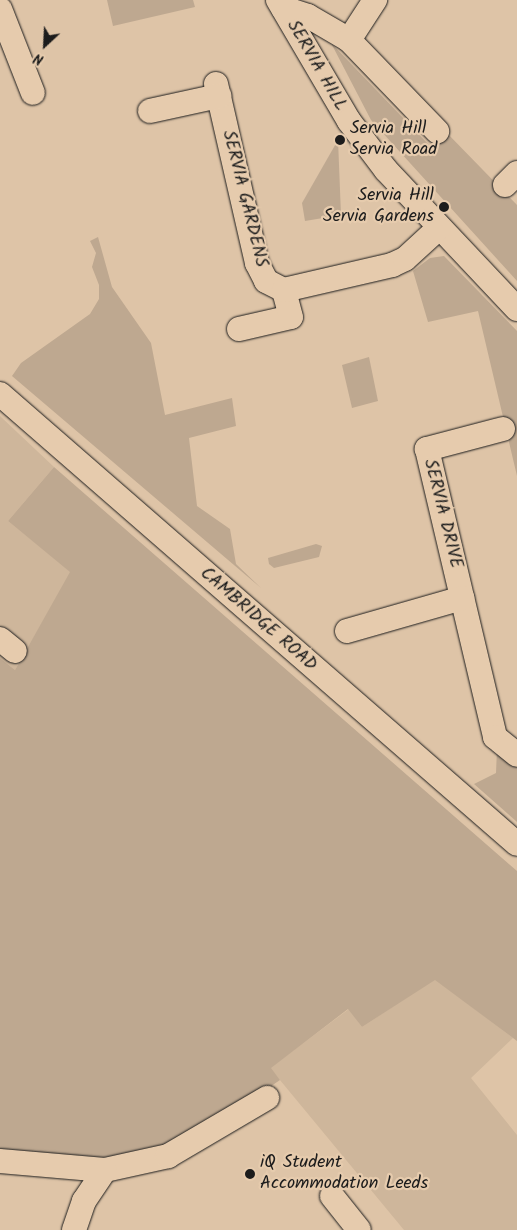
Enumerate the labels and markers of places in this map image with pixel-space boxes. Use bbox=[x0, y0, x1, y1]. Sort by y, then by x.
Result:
place label: Servia Hill Servia Road bbox=[350, 119, 437, 162]
marker: Servia Hill Servia Road bbox=[334, 134, 346, 146]
place label: Servia Hill Servia Gardens bbox=[323, 186, 434, 228]
marker: Servia Hill Servia Gardens bbox=[438, 201, 450, 213]
place label: iQ Student Accommodation Leeds bbox=[260, 1153, 428, 1196]
marker: iQ Student Accommodation Leeds bbox=[244, 1168, 256, 1180]

